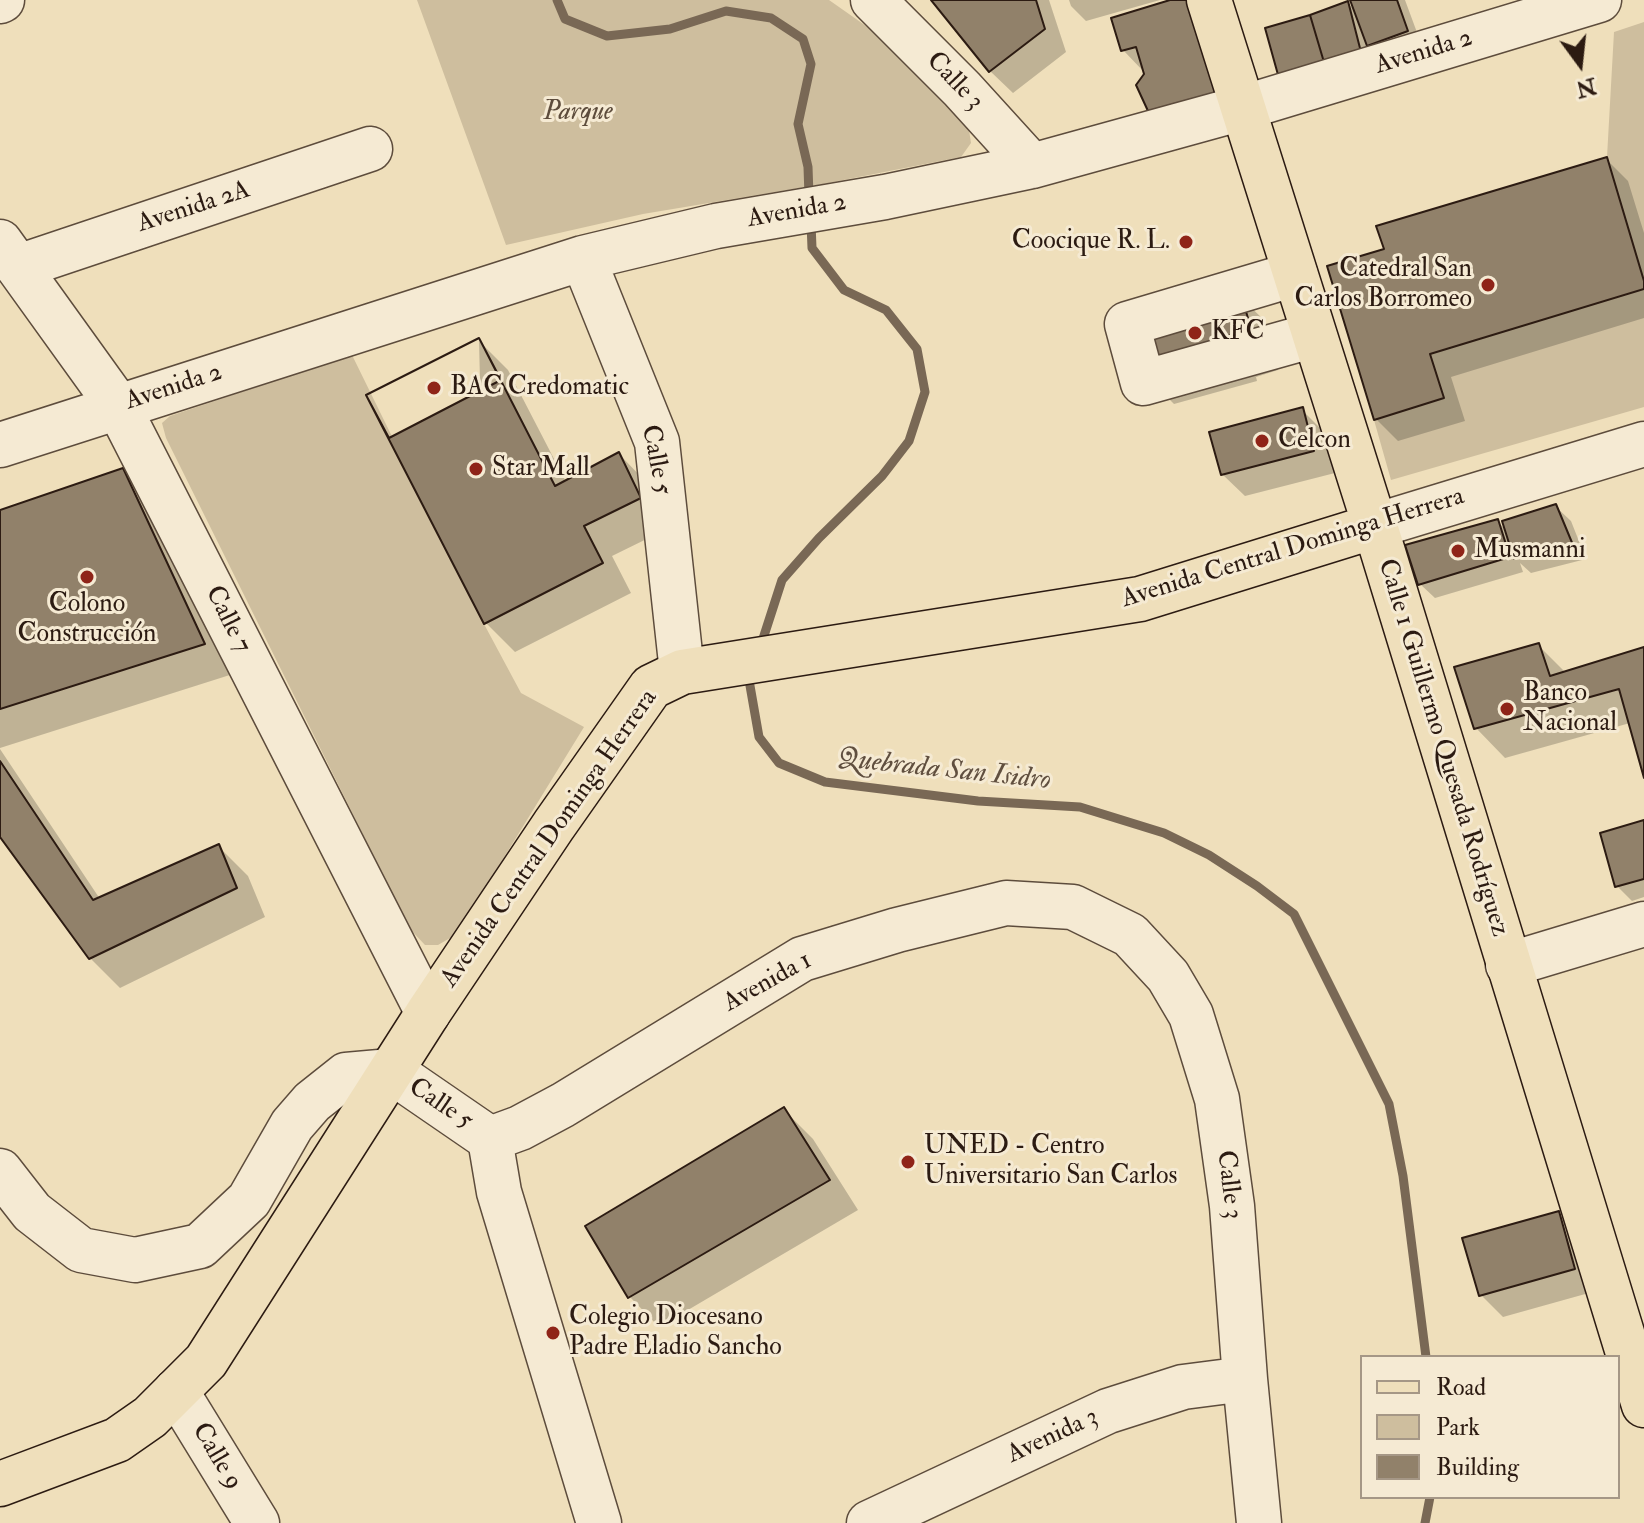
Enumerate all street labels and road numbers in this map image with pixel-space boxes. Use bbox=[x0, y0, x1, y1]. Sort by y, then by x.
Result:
street label: Avenida 2 bbox=[1372, 23, 1476, 83]
street label: Calle 3 bbox=[919, 46, 989, 118]
street label: Avenida 2A bbox=[134, 175, 254, 241]
street label: Avenida 2 bbox=[745, 188, 849, 236]
street label: Avenida 2 bbox=[122, 358, 226, 418]
street label: Calle 5 bbox=[633, 422, 677, 498]
street label: Avenida Central Dominga Herrera bbox=[1118, 482, 1468, 616]
street label: Calle 1 Guillermo Quesada Rodríguez bbox=[1370, 556, 1514, 940]
street label: Calle 7 bbox=[197, 581, 257, 659]
street label: Avenida Central Dominga Herrera bbox=[435, 684, 665, 994]
street label: Avenida 1 bbox=[718, 946, 818, 1020]
street label: Calle 5 bbox=[402, 1072, 478, 1138]
street label: Calle 3 bbox=[1208, 1149, 1248, 1221]
street label: Avenida 3 bbox=[1003, 1402, 1103, 1472]
street label: Calle 9 bbox=[184, 1418, 248, 1496]

